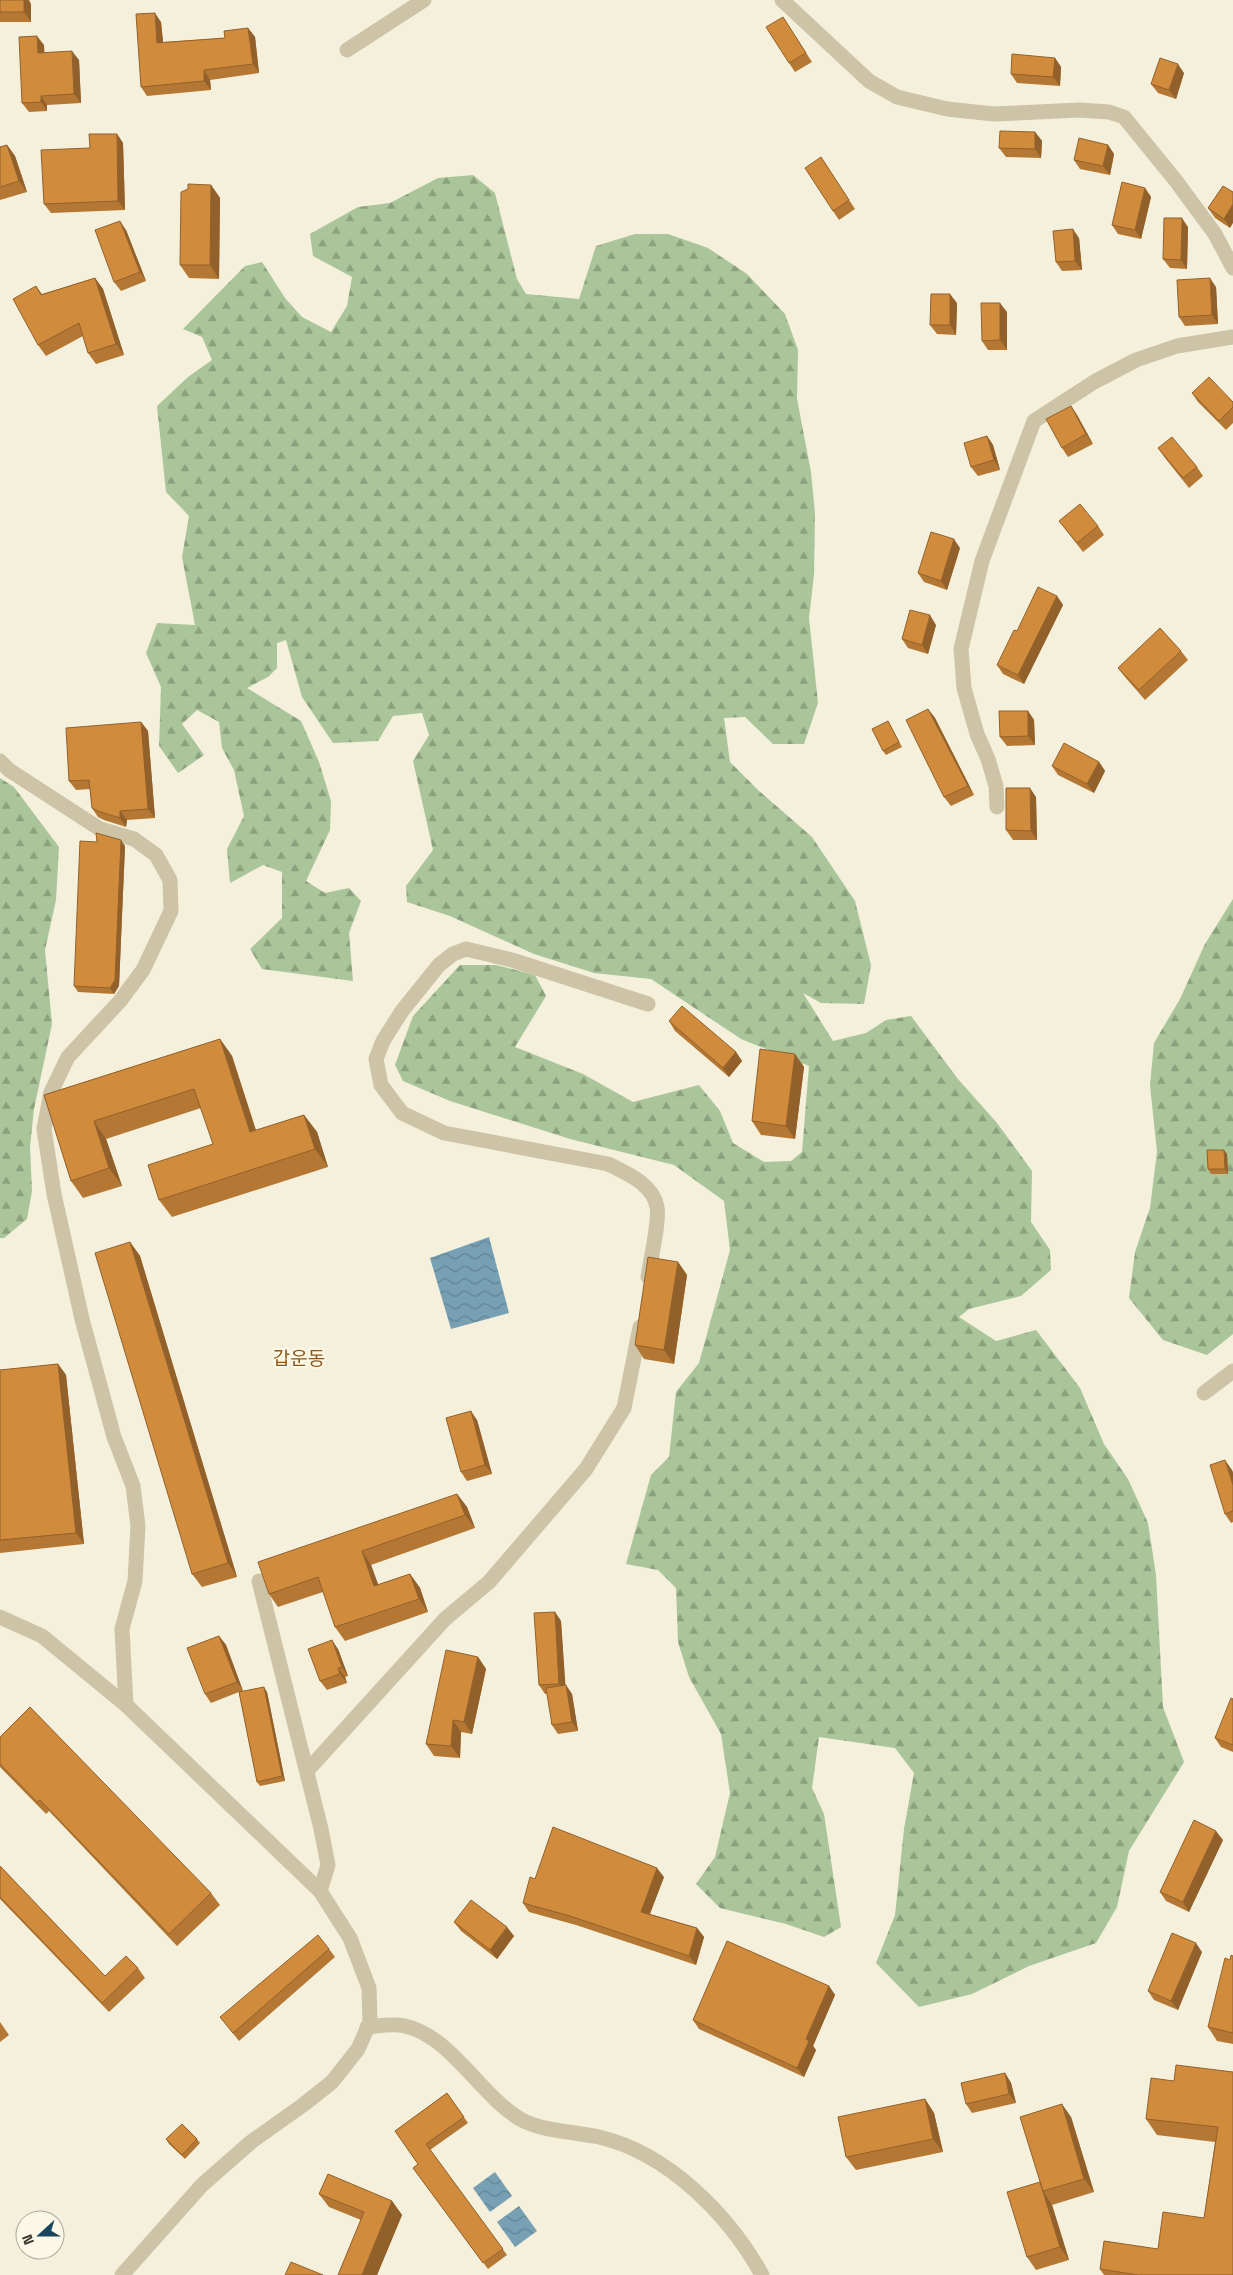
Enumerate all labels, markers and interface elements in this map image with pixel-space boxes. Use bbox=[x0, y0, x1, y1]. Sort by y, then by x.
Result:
district label: 갑운동 bbox=[273, 1346, 325, 1371]
north arrow bbox=[15, 2210, 65, 2260]
text: N bbox=[18, 2232, 38, 2247]

